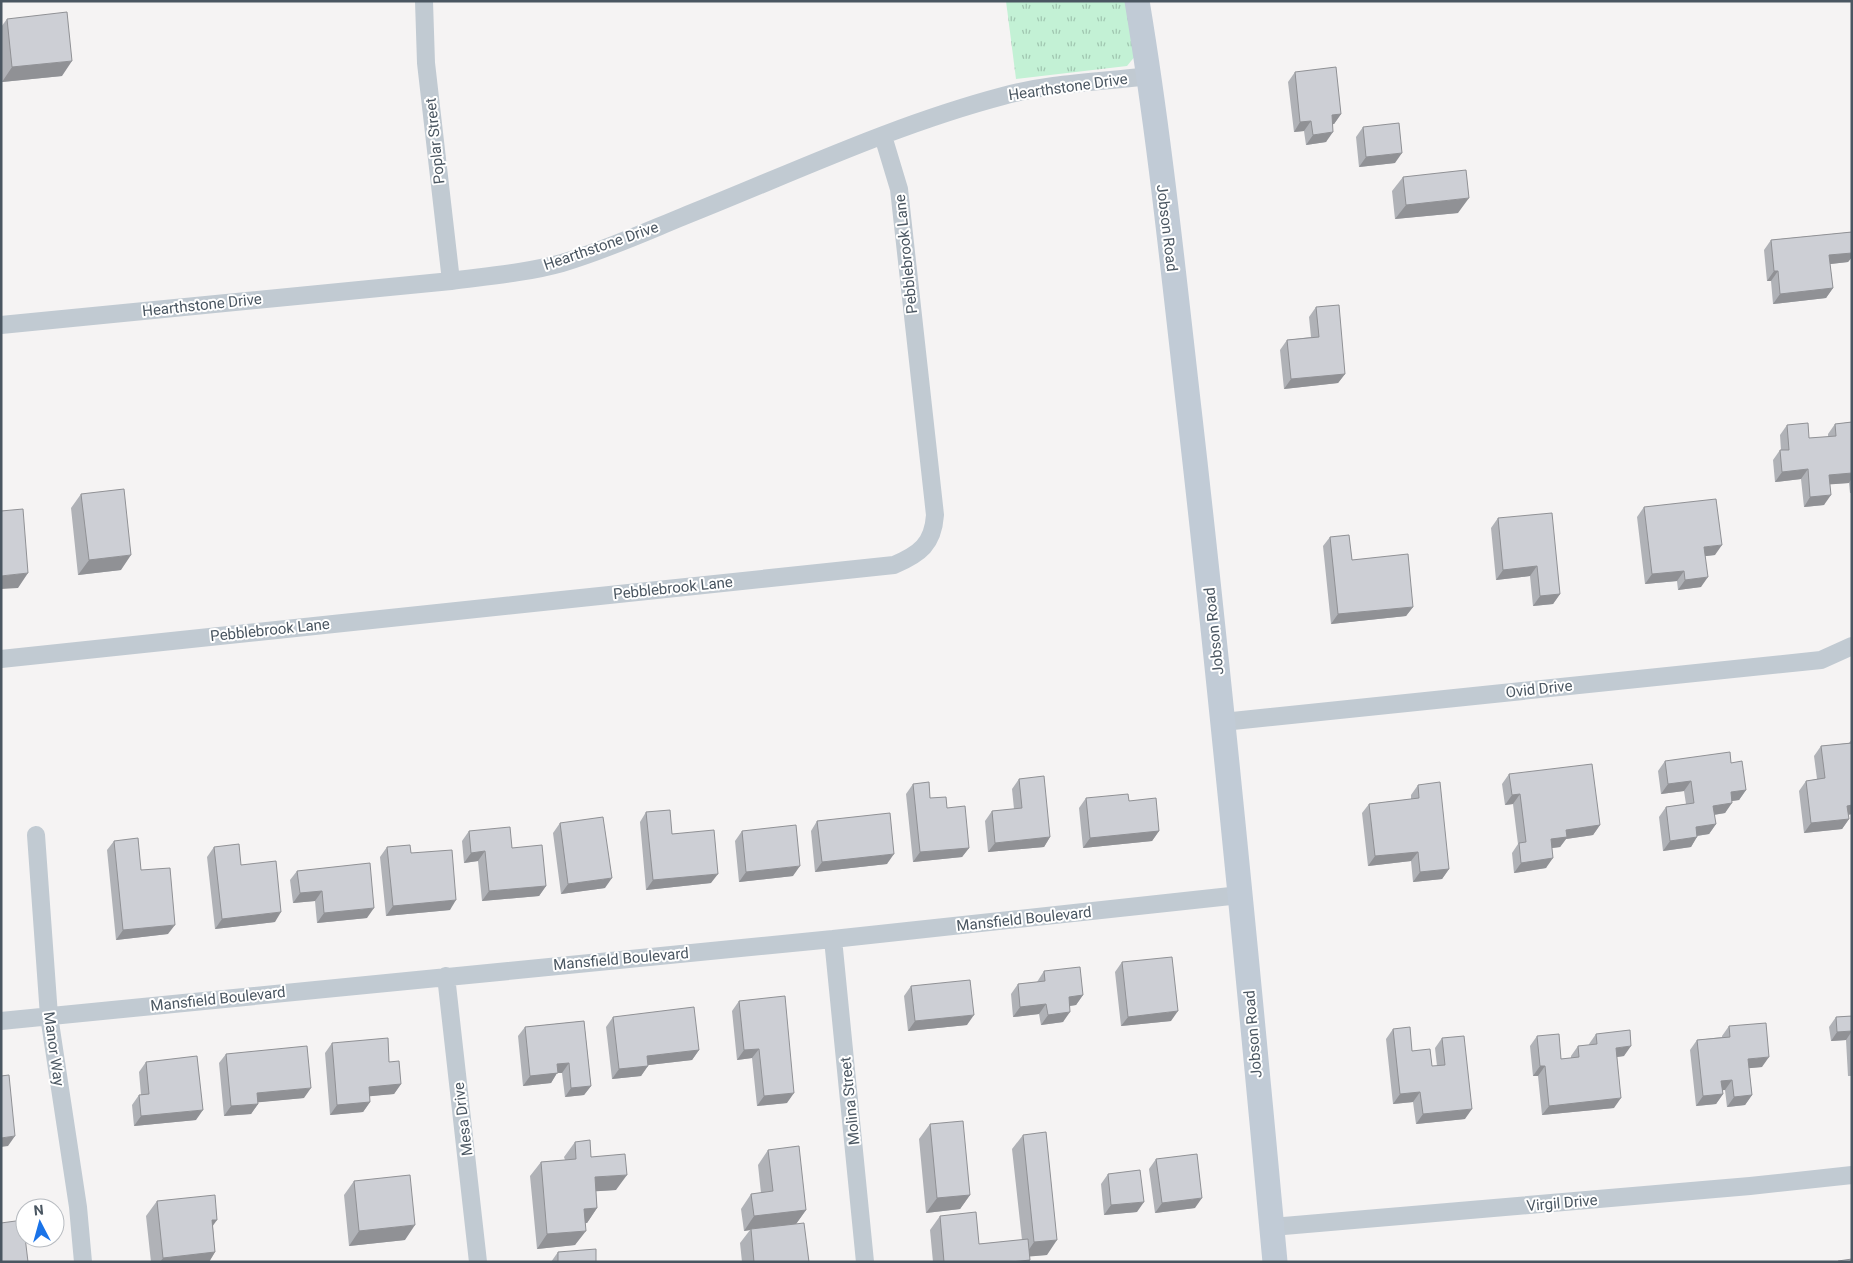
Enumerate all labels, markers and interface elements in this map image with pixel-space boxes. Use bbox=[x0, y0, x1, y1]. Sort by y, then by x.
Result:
street label: Hearthstone Drive bbox=[1007, 70, 1129, 104]
street label: Poplar Street bbox=[422, 97, 448, 185]
street label: Jobson Road bbox=[1153, 183, 1181, 273]
street label: Pebblebrook Lane bbox=[891, 193, 921, 315]
street label: Hearthstone Drive bbox=[541, 218, 661, 274]
street label: Hearthstone Drive bbox=[141, 290, 263, 320]
street label: Pebblebrook Lane bbox=[612, 573, 734, 603]
street label: Jobson Road bbox=[1200, 586, 1228, 676]
street label: Pebblebrook Lane bbox=[209, 615, 331, 645]
street label: Ovid Drive bbox=[1505, 677, 1573, 701]
street label: Mansfield Boulevard bbox=[956, 903, 1092, 935]
street label: Mansfield Boulevard bbox=[553, 944, 689, 974]
street label: Mansfield Boulevard bbox=[150, 983, 286, 1015]
street label: Jobson Road bbox=[1240, 989, 1266, 1079]
street label: Manor Way bbox=[40, 1011, 68, 1087]
street label: Molina Street bbox=[836, 1056, 864, 1146]
street label: Mesa Drive bbox=[450, 1081, 476, 1157]
street label: Virgil Drive bbox=[1526, 1191, 1598, 1215]
north arrow bbox=[15, 1198, 65, 1248]
text: N bbox=[33, 1202, 44, 1219]

